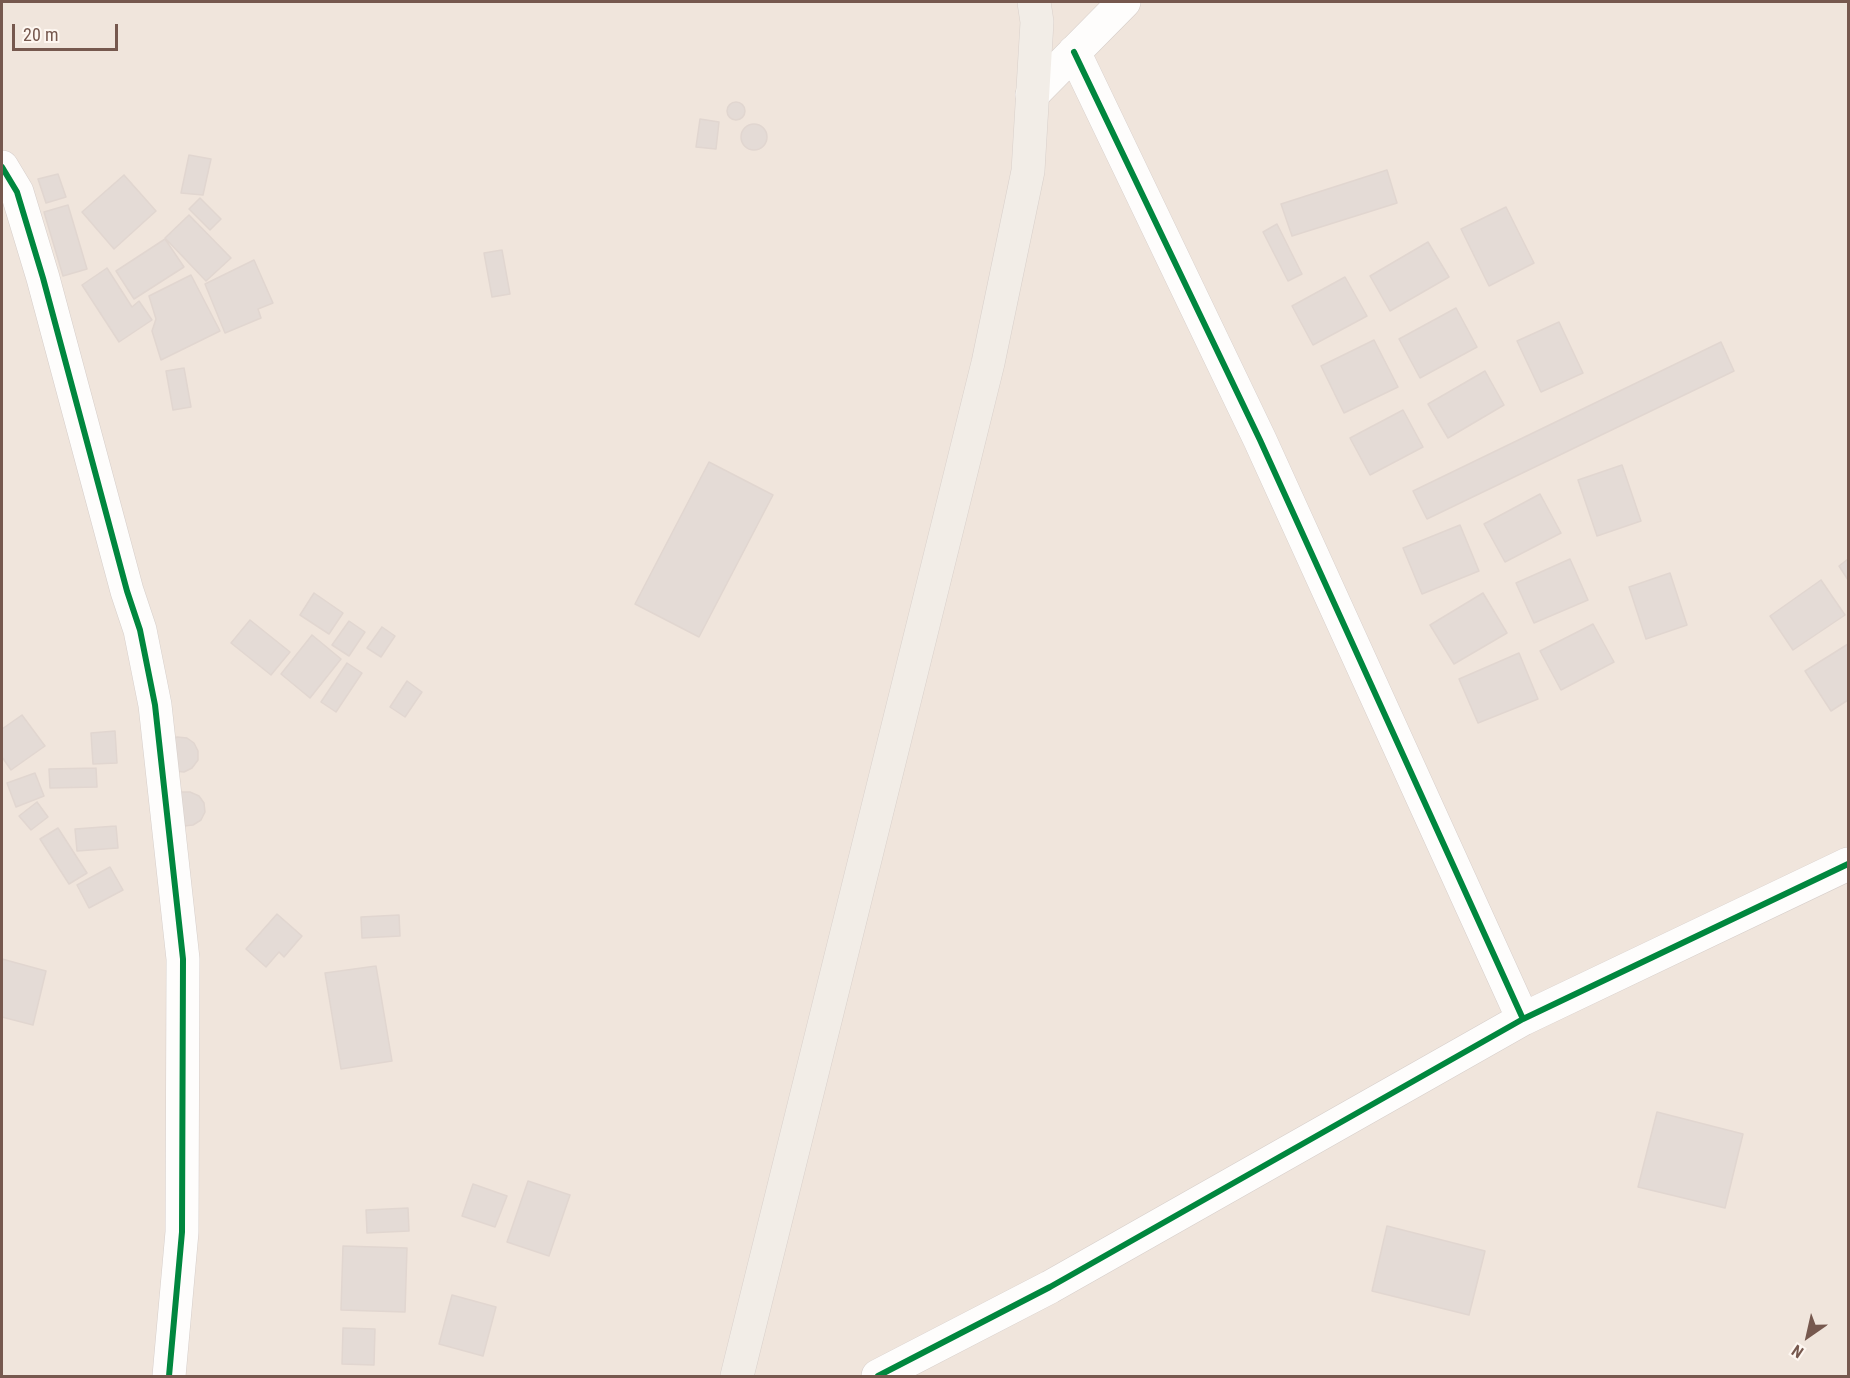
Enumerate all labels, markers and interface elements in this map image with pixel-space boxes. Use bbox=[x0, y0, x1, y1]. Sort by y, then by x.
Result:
scale bar bbox=[15, 12, 122, 50]
text: 20 m bbox=[23, 24, 58, 45]
north arrow bbox=[1778, 1306, 1838, 1366]
text: N bbox=[1788, 1341, 1807, 1362]

